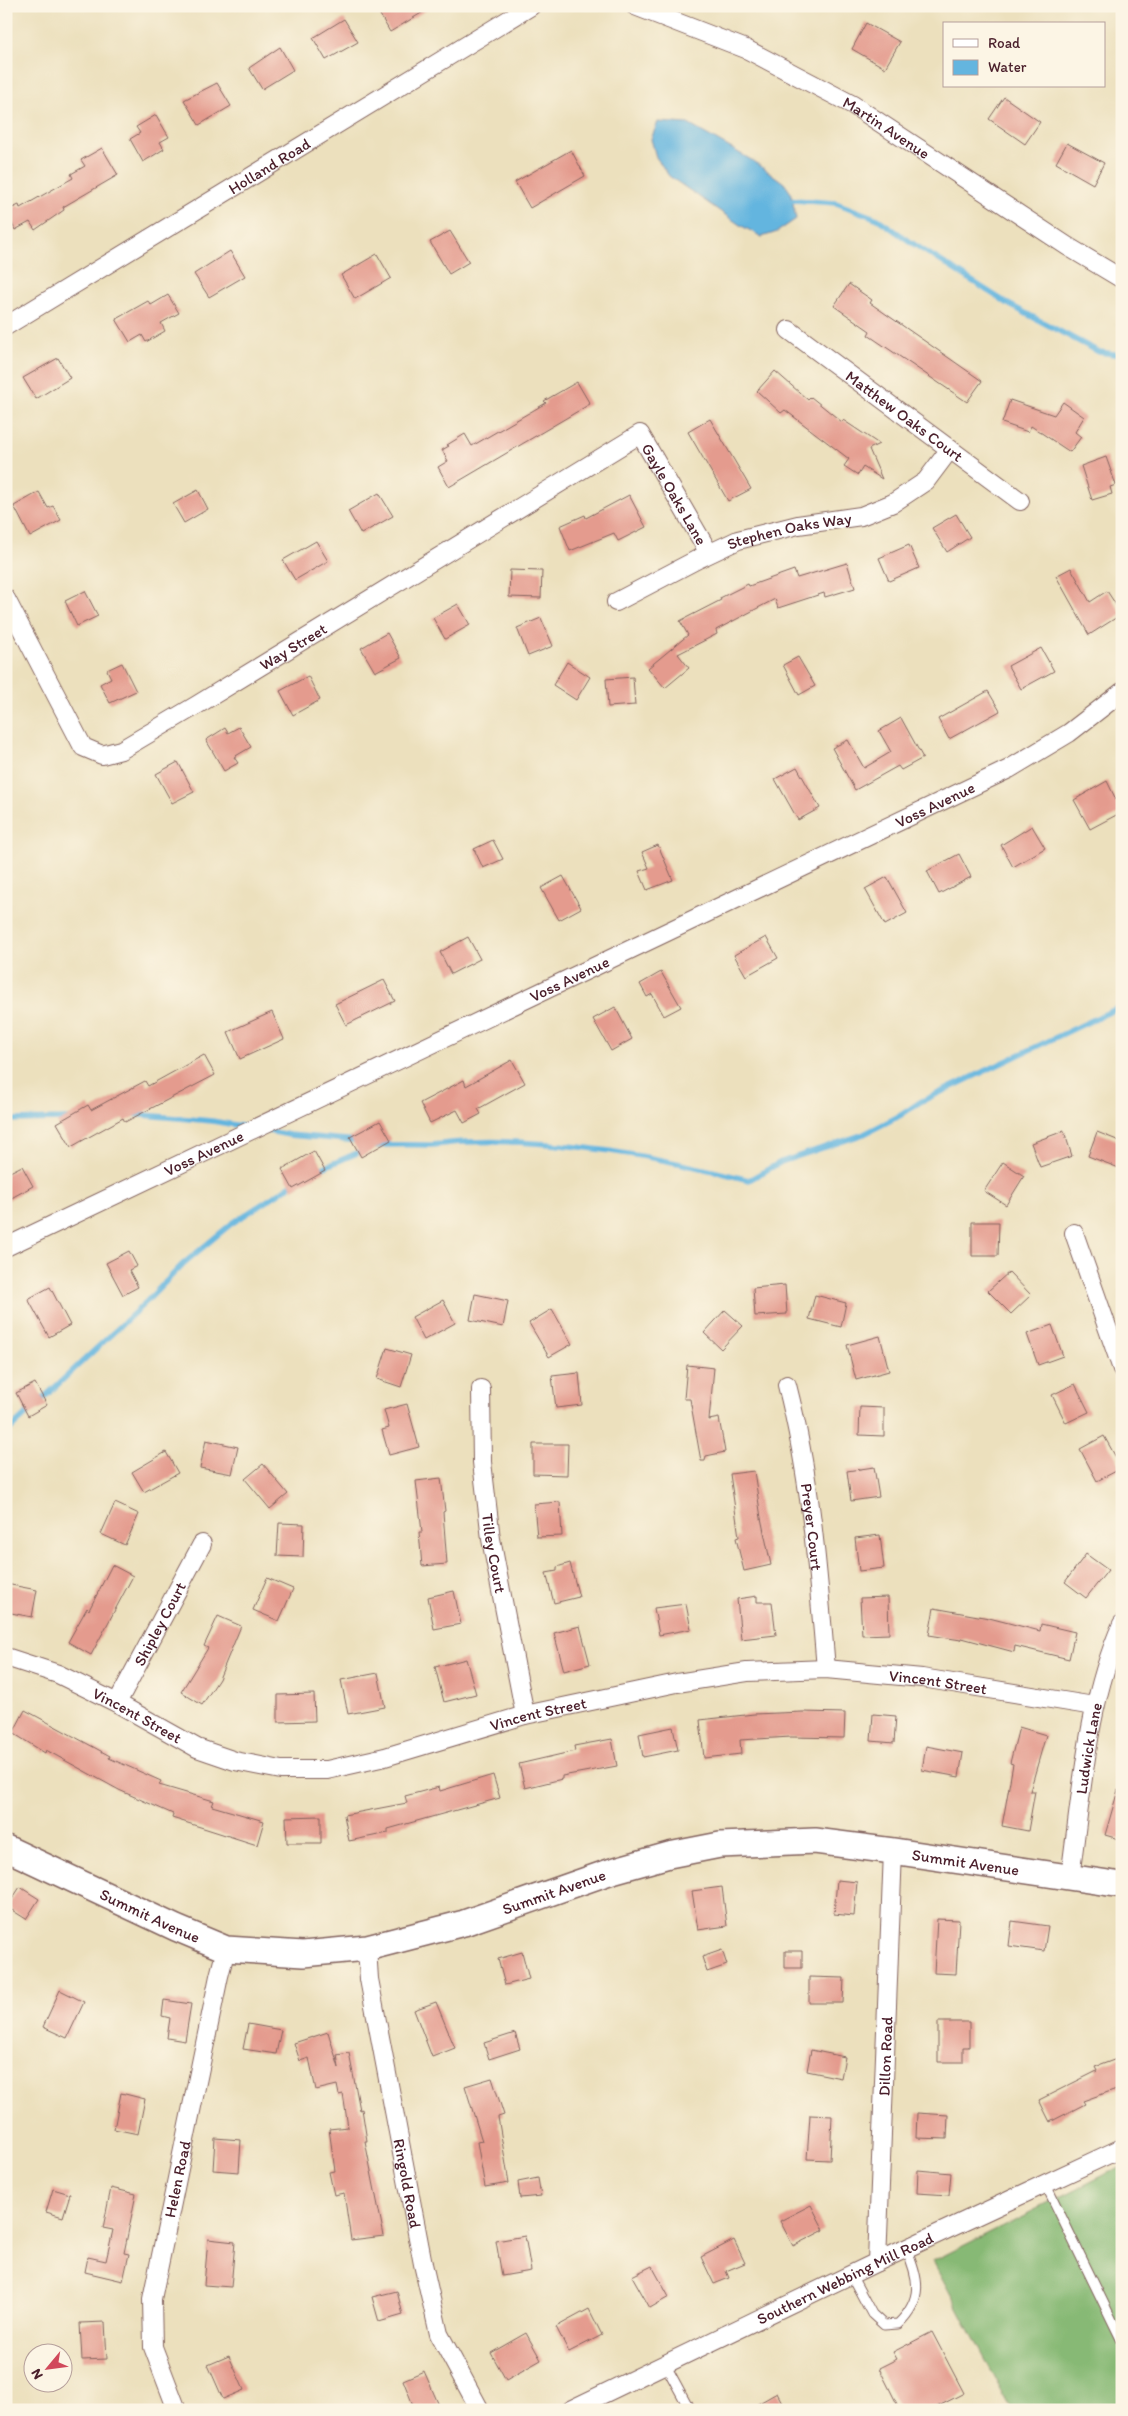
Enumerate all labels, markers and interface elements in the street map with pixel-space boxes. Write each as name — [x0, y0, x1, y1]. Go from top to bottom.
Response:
legend — [943, 22, 1106, 88]
text: Road — [988, 34, 1021, 52]
text: Water — [988, 58, 1027, 76]
street label: Martin Avenue — [840, 92, 934, 163]
street label: Holland Road — [225, 133, 314, 198]
street label: Matthew Oaks Court — [842, 366, 967, 465]
street label: Gayle Oaks Lane — [638, 440, 712, 548]
street label: Stephen Oaks Way — [724, 508, 853, 553]
street label: Way Street — [256, 619, 330, 674]
street label: Voss Avenue — [892, 777, 978, 831]
street label: Voss Avenue — [527, 952, 612, 1006]
street label: Voss Avenue — [161, 1126, 246, 1180]
street label: Preyer Court — [797, 1482, 827, 1571]
street label: Tilley Court — [479, 1512, 511, 1595]
street label: Shipley Court — [129, 1578, 190, 1669]
street label: Vincent Street — [888, 1665, 989, 1698]
street label: Vincent Street — [90, 1683, 185, 1747]
street label: Vincent Street — [488, 1693, 588, 1735]
street label: Ludwick Lane — [1071, 1701, 1106, 1795]
street label: Summit Avenue — [911, 1844, 1021, 1879]
street label: Summit Avenue — [500, 1865, 608, 1918]
street label: Summit Avenue — [97, 1884, 203, 1947]
street label: Dillon Road — [874, 2016, 896, 2096]
street label: Ringold Road — [390, 2137, 426, 2230]
street label: Helen Road — [160, 2139, 194, 2219]
street label: Southern Webbing Mill Road — [754, 2228, 937, 2328]
north arrow — [22, 2344, 72, 2394]
text: N — [27, 2366, 47, 2382]

